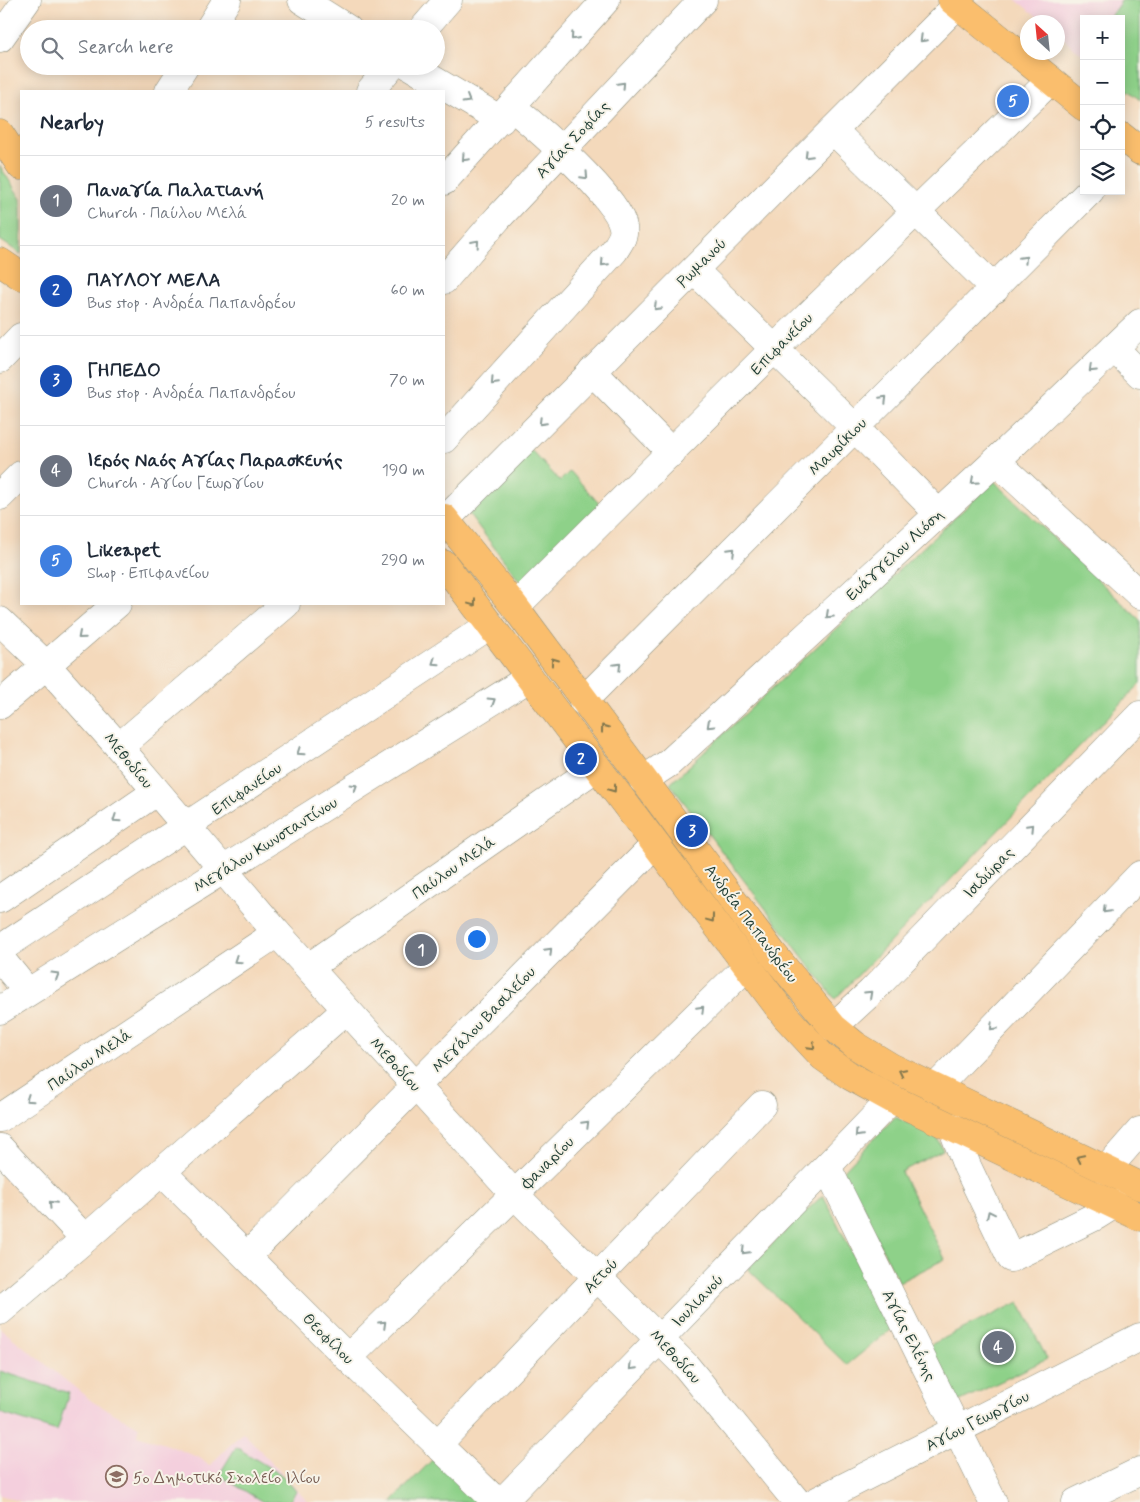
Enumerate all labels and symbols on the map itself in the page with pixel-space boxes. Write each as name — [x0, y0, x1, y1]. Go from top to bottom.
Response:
north arrow — [1020, 15, 1065, 60]
one-way arrow — [571, 31, 580, 40]
one-way arrow — [919, 33, 928, 42]
one-way arrow — [616, 82, 625, 91]
pin: 5 — [997, 82, 1029, 120]
one-way arrow — [462, 93, 471, 103]
street label: Αγίας Σοφίας — [532, 97, 615, 183]
one-way arrow — [805, 149, 814, 158]
one-way arrow — [462, 152, 471, 161]
one-way arrow — [579, 171, 588, 180]
street label: Ρωμανού — [673, 234, 732, 293]
one-way arrow — [470, 239, 479, 248]
one-way arrow — [1018, 256, 1027, 265]
one-way arrow — [601, 257, 610, 266]
one-way arrow — [653, 301, 662, 310]
street label: Επιφανείου — [746, 308, 818, 380]
one-way arrow — [1089, 363, 1098, 372]
one-way arrow — [491, 377, 500, 386]
one-way arrow — [878, 396, 887, 405]
street label: Μαυρίκιου — [804, 413, 872, 481]
one-way arrow — [538, 416, 547, 425]
one-way arrow — [971, 475, 980, 484]
street label: Ευάγγελου Λιόση — [842, 505, 948, 606]
one-way arrow — [727, 548, 736, 557]
one-way arrow — [468, 597, 476, 606]
one-way arrow — [826, 609, 835, 618]
one-way arrow — [77, 630, 86, 639]
one-way arrow — [432, 656, 441, 665]
one-way arrow — [552, 658, 560, 667]
one-way arrow — [612, 663, 621, 672]
one-way arrow — [486, 698, 496, 707]
one-way arrow — [706, 719, 715, 728]
one-way arrow — [601, 725, 609, 734]
street label: Μεθοδίου — [98, 729, 157, 793]
pin: 2 — [565, 740, 597, 778]
one-way arrow — [296, 746, 305, 755]
street label: Επιφανείου — [208, 758, 286, 820]
one-way arrow — [607, 783, 616, 793]
one-way arrow — [349, 784, 358, 794]
street label: Μεγάλου Κωνσταντίνου — [190, 792, 342, 898]
pin: 3 — [676, 812, 708, 850]
one-way arrow — [112, 813, 121, 822]
one-way arrow — [1025, 824, 1034, 833]
street label: Παύλου Μελά — [408, 832, 500, 905]
street label: Ισιδώρας — [959, 843, 1019, 903]
street label: Ανδρέα Παπανδρέου — [699, 860, 803, 987]
one-way arrow — [1103, 904, 1112, 913]
one-way arrow — [705, 913, 713, 922]
your location — [464, 926, 490, 952]
pin: 1 — [405, 931, 437, 969]
one-way arrow — [543, 948, 552, 957]
one-way arrow — [233, 954, 242, 963]
street label: Μεγάλου Βασιλείου — [428, 962, 540, 1078]
one-way arrow — [51, 971, 60, 981]
one-way arrow — [863, 991, 872, 1000]
one-way arrow — [695, 1006, 704, 1015]
one-way arrow — [990, 1021, 999, 1030]
street label: Παύλου Μελά — [44, 1024, 136, 1096]
street label: Μεθοδίου — [364, 1033, 425, 1097]
one-way arrow — [806, 1040, 815, 1049]
one-way arrow — [898, 1068, 907, 1078]
one-way arrow — [25, 1092, 34, 1102]
one-way arrow — [580, 1121, 589, 1130]
one-way arrow — [855, 1129, 864, 1138]
street label: Φαναρίου — [516, 1132, 579, 1195]
one-way arrow — [1076, 1153, 1085, 1164]
one-way arrow — [49, 1200, 58, 1209]
one-way arrow — [986, 1211, 996, 1220]
one-way arrow — [742, 1245, 751, 1254]
street label: Αετού — [579, 1254, 623, 1298]
street label: Ιουλιανού — [668, 1270, 729, 1332]
street label: Αγίας Ελένης — [877, 1286, 942, 1385]
street label: Θεοφίλου — [298, 1309, 358, 1369]
one-way arrow — [377, 1321, 386, 1330]
street label: Μεθοδίου — [644, 1325, 705, 1389]
pin: 4 — [982, 1328, 1014, 1366]
one-way arrow — [629, 1362, 638, 1371]
street label: Αγίου Γεωργίου — [922, 1386, 1033, 1457]
school or university icon: 5ο Δημοτικό Σχολείο Ιλίου — [105, 1465, 129, 1489]
place label: 5ο Δημοτικό Σχολείο Ιλίου — [133, 1468, 320, 1489]

